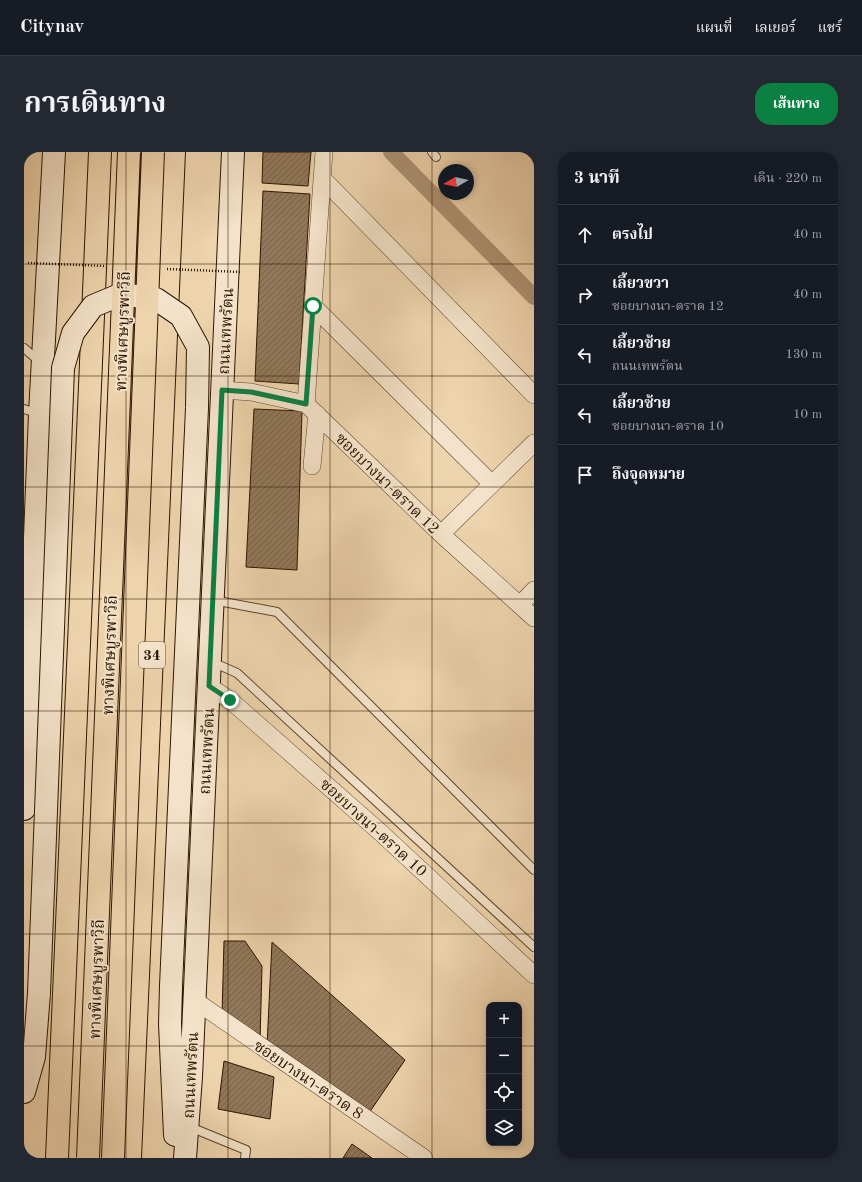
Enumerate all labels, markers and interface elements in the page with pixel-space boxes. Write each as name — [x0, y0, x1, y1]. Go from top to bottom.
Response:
text: Citynav — [20, 18, 84, 37]
text: แผนที่ — [696, 21, 732, 35]
text: เลเยอร์ — [754, 21, 796, 35]
text: แชร์ — [818, 21, 842, 35]
button: เส้นทาง — [755, 83, 838, 125]
text: การเดินทาง — [24, 91, 166, 119]
north arrow — [438, 164, 474, 200]
text: 3 นาที — [574, 170, 620, 187]
text: เดิน · 220 m — [753, 172, 822, 185]
icon: ahead — [574, 224, 596, 246]
text: ตรงไป — [612, 228, 653, 243]
text: 40 m — [793, 228, 822, 241]
street label: ทางพิเศษบูรพาวิถี — [112, 271, 135, 391]
text: เลี้ยวขวา — [612, 277, 669, 292]
icon: right — [574, 284, 596, 306]
street label: ถนนเทพรัตน — [216, 287, 237, 375]
text: 40 m — [793, 288, 822, 301]
route start — [304, 297, 322, 315]
text: ซอยบางนา-ตราด 12 — [612, 300, 724, 313]
text: เลี้ยวซ้าย — [612, 337, 671, 352]
icon: left — [574, 344, 596, 366]
text: 130 m — [785, 348, 822, 361]
text: ถนนเทพรัตน — [612, 360, 683, 373]
text: เลี้ยวซ้าย — [612, 397, 671, 412]
icon: left — [574, 404, 596, 426]
text: 10 m — [793, 408, 822, 421]
text: ซอยบางนา-ตราด 10 — [612, 420, 724, 433]
street label: ซอยบางนา-ตราด 12 — [332, 431, 442, 538]
icon: arrive — [574, 464, 596, 486]
text: ถึงจุดหมาย — [612, 468, 685, 483]
street label: ทางพิเศษบูรพาวิถี — [99, 595, 122, 715]
road number: 34 — [139, 642, 165, 668]
route end — [221, 691, 239, 709]
street label: ถนนเทพรัตน — [197, 707, 218, 795]
street label: ซอยบางนา-ตราด 10 — [316, 777, 429, 880]
street label: ทางพิเศษบูรพาวิถี — [86, 919, 109, 1039]
map controls — [486, 1002, 522, 1146]
button: + — [486, 1002, 522, 1038]
street label: ถนนเทพรัตน — [181, 1031, 202, 1119]
street label: ซอยบางนา-ตราด 8 — [250, 1038, 365, 1123]
button: − — [486, 1038, 522, 1074]
button: locate — [486, 1074, 522, 1110]
button: layers — [486, 1110, 522, 1146]

